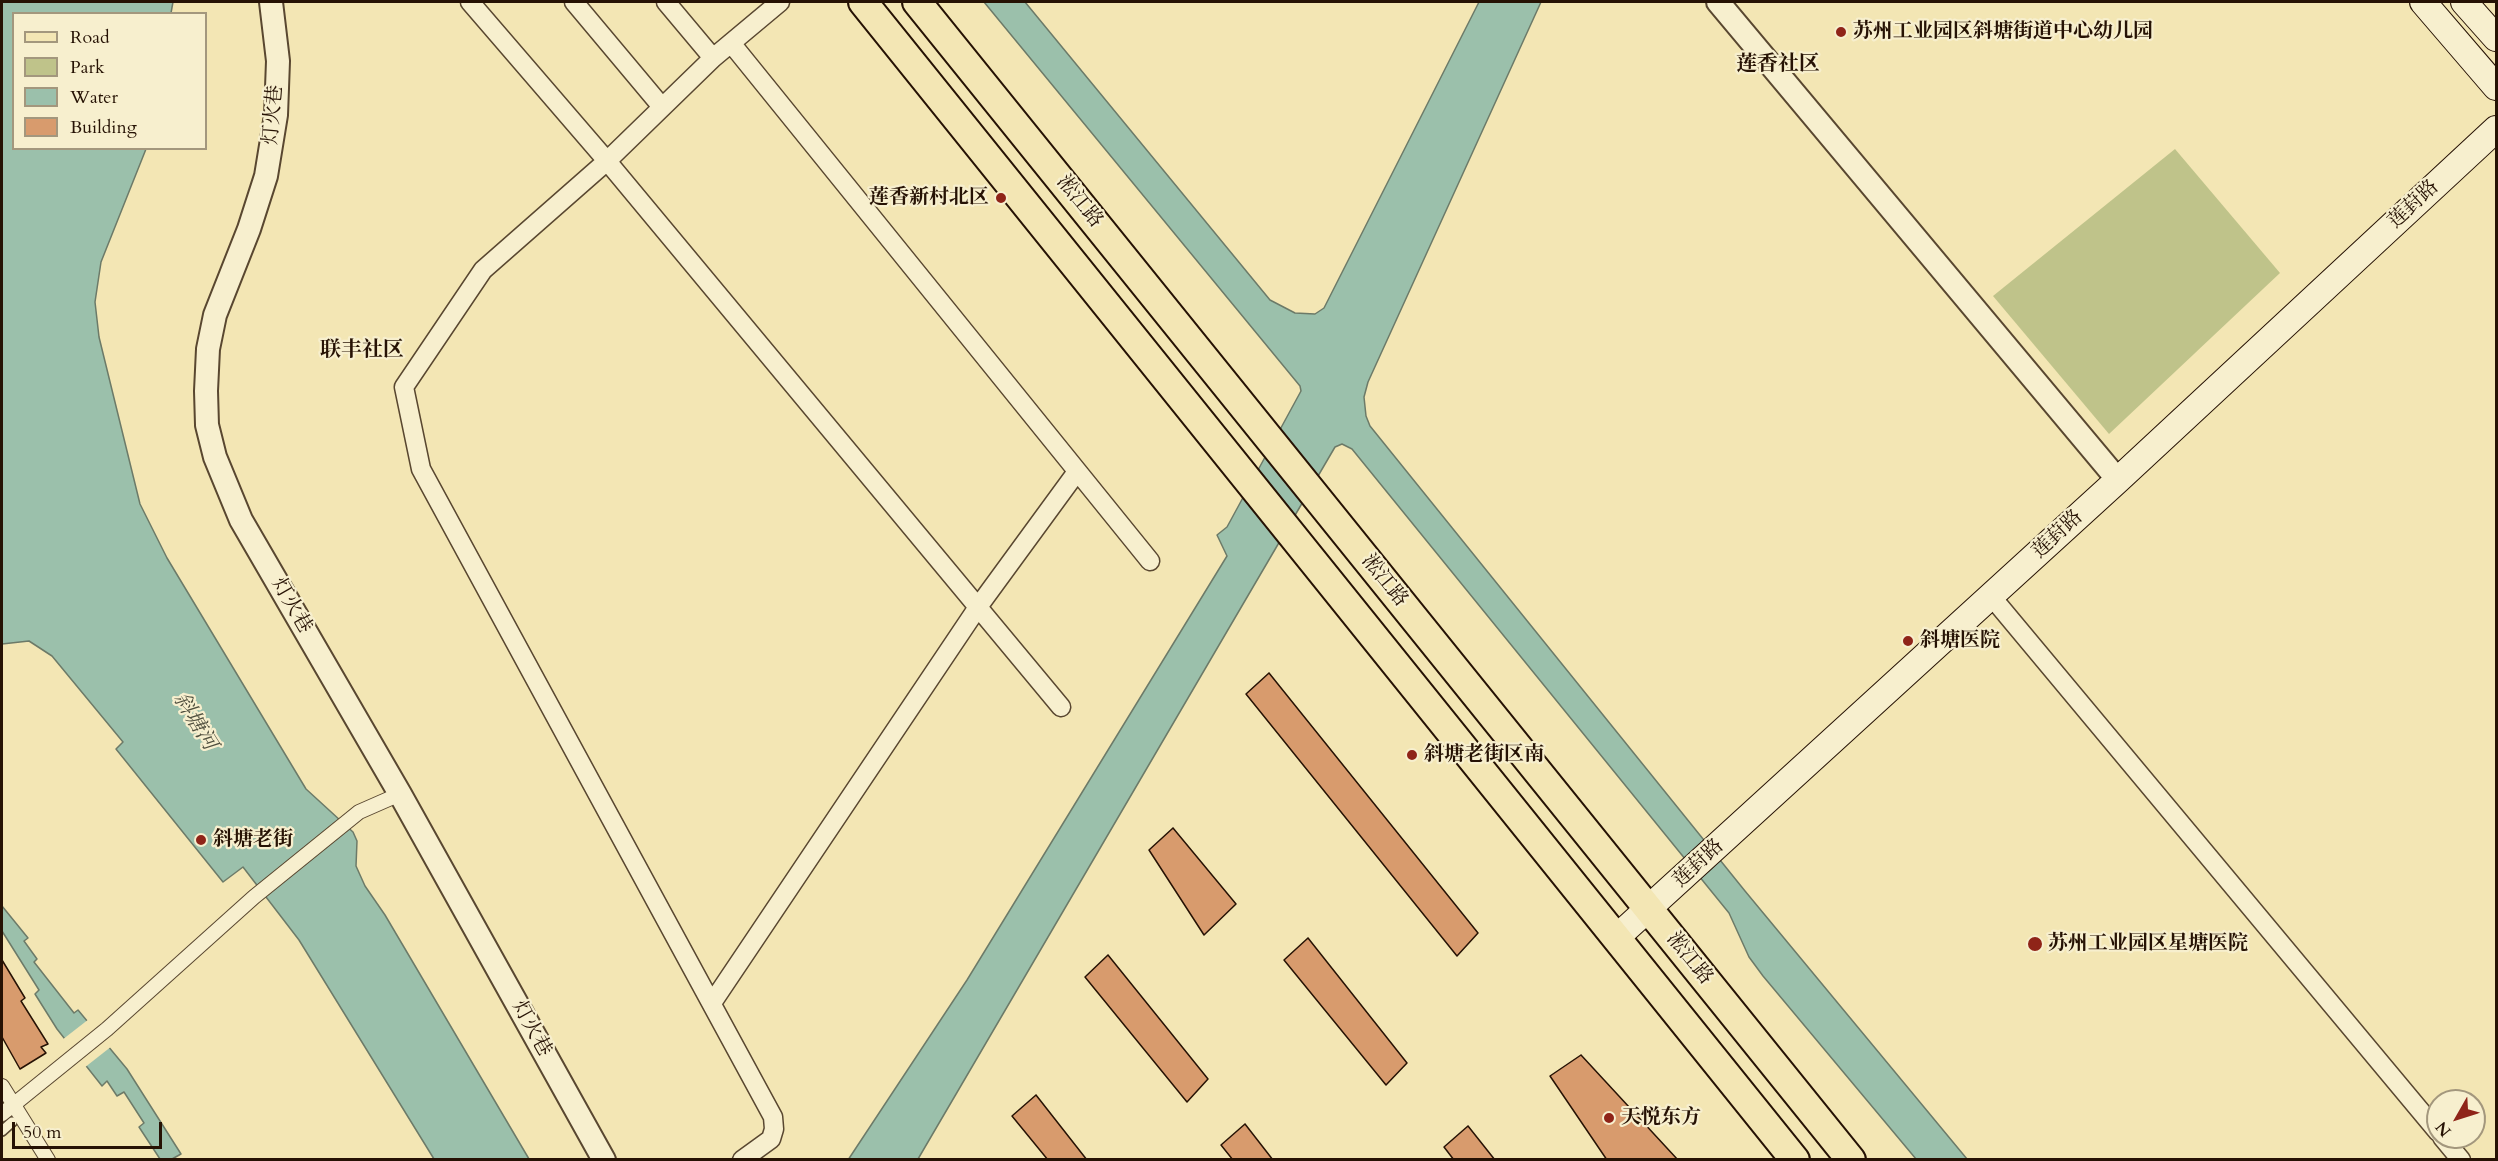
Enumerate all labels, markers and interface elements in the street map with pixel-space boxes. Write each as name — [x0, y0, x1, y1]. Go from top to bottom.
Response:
legend — [12, 12, 207, 150]
place label: 苏州工业园区斜塘街道中心幼儿园 — [1853, 20, 2153, 44]
text: Road — [70, 25, 110, 50]
marker: 苏州工业园区斜塘街道中心幼儿园 — [1834, 25, 1848, 39]
district label: 莲香社区 — [1736, 52, 1820, 78]
text: Park — [70, 55, 105, 80]
street label: 灯火巷 — [259, 84, 289, 146]
text: Water — [70, 85, 118, 110]
text: Building — [70, 115, 137, 140]
street label: 淞江路 — [1051, 171, 1107, 233]
street label: 莲葑路 — [2384, 176, 2444, 234]
place label: 莲香新村北区 — [869, 186, 989, 210]
marker: 莲香新村北区 — [994, 191, 1008, 205]
district label: 联丰社区 — [320, 338, 404, 364]
street label: 莲葑路 — [2028, 506, 2088, 564]
street label: 淞江路 — [1356, 550, 1412, 612]
street label: 灯火巷 — [266, 574, 316, 638]
place label: 斜塘医院 — [1920, 629, 2000, 653]
marker: 斜塘医院 — [1901, 634, 1915, 648]
water label: 斜塘河 — [167, 689, 221, 755]
place label: 斜塘老街区南 — [1424, 743, 1544, 767]
marker: 斜塘老街区南 — [1405, 748, 1419, 762]
place label: 斜塘老街 — [213, 828, 293, 852]
marker: 斜塘老街 — [194, 833, 208, 847]
street label: 莲葑路 — [1669, 835, 1729, 893]
street label: 淞江路 — [1661, 928, 1717, 990]
place label: 苏州工业园区星塘医院 — [2048, 932, 2248, 956]
marker: 苏州工业园区星塘医院 — [2026, 935, 2044, 953]
street label: 灯火巷 — [506, 997, 556, 1061]
north arrow — [2426, 1089, 2486, 1149]
place label: 天悦东方 — [1621, 1106, 1701, 1130]
scale bar — [15, 1110, 165, 1148]
marker: 天悦东方 — [1602, 1111, 1616, 1125]
text: N — [2431, 1117, 2456, 1141]
text: 50 m — [23, 1120, 62, 1145]

